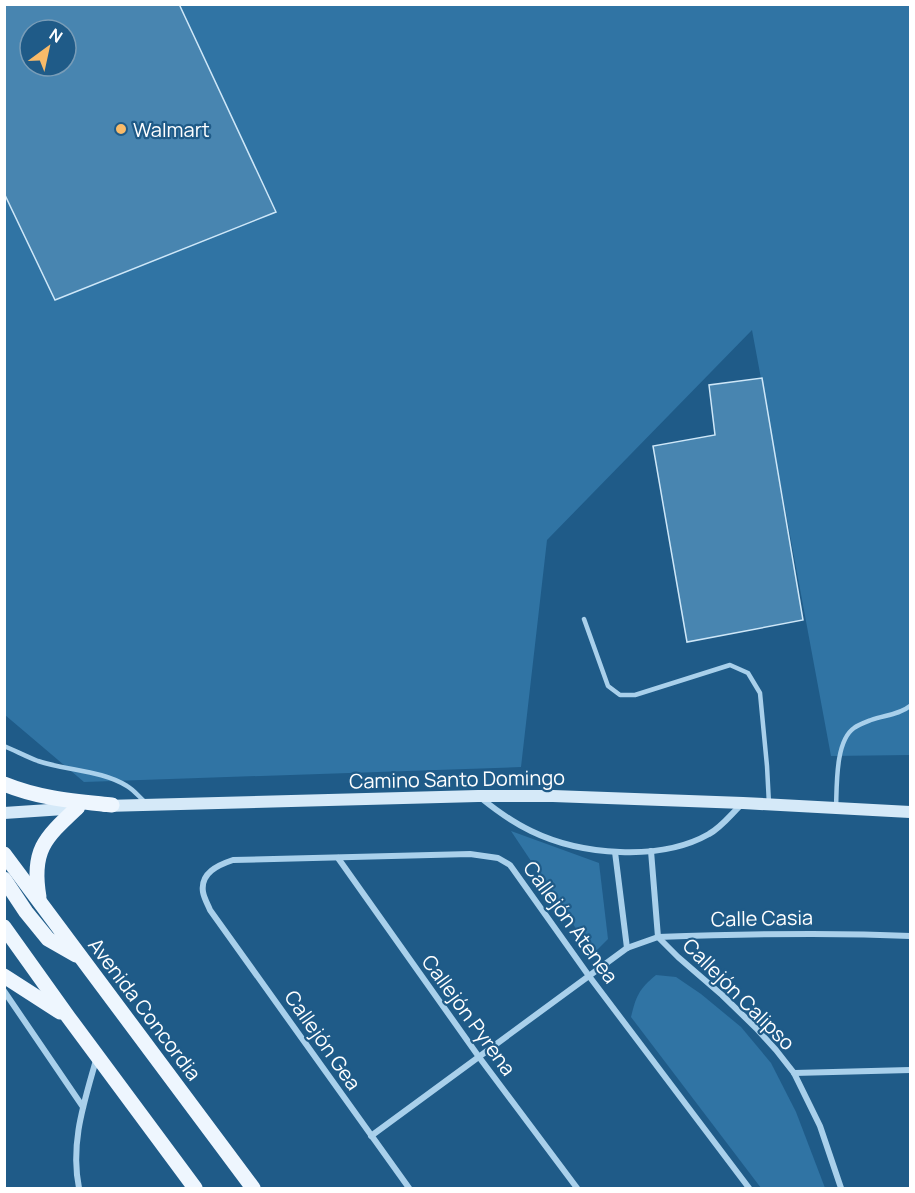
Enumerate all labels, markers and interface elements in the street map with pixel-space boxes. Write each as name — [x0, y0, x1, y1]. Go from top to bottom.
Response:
north arrow — [18, 18, 78, 78]
text: N — [45, 23, 67, 48]
place label: Walmart — [133, 116, 210, 143]
marker: Walmart — [114, 122, 128, 136]
street label: Camino Santo Domingo — [349, 764, 565, 794]
street label: Callejón Atenea — [518, 855, 624, 989]
street label: Calle Casia — [711, 904, 813, 932]
street label: Avenida Concordia — [83, 932, 207, 1086]
street label: Callejón Calipso — [677, 932, 801, 1056]
street label: Callejón Pyrena — [416, 949, 522, 1081]
street label: Callejón Gea — [279, 985, 367, 1095]

